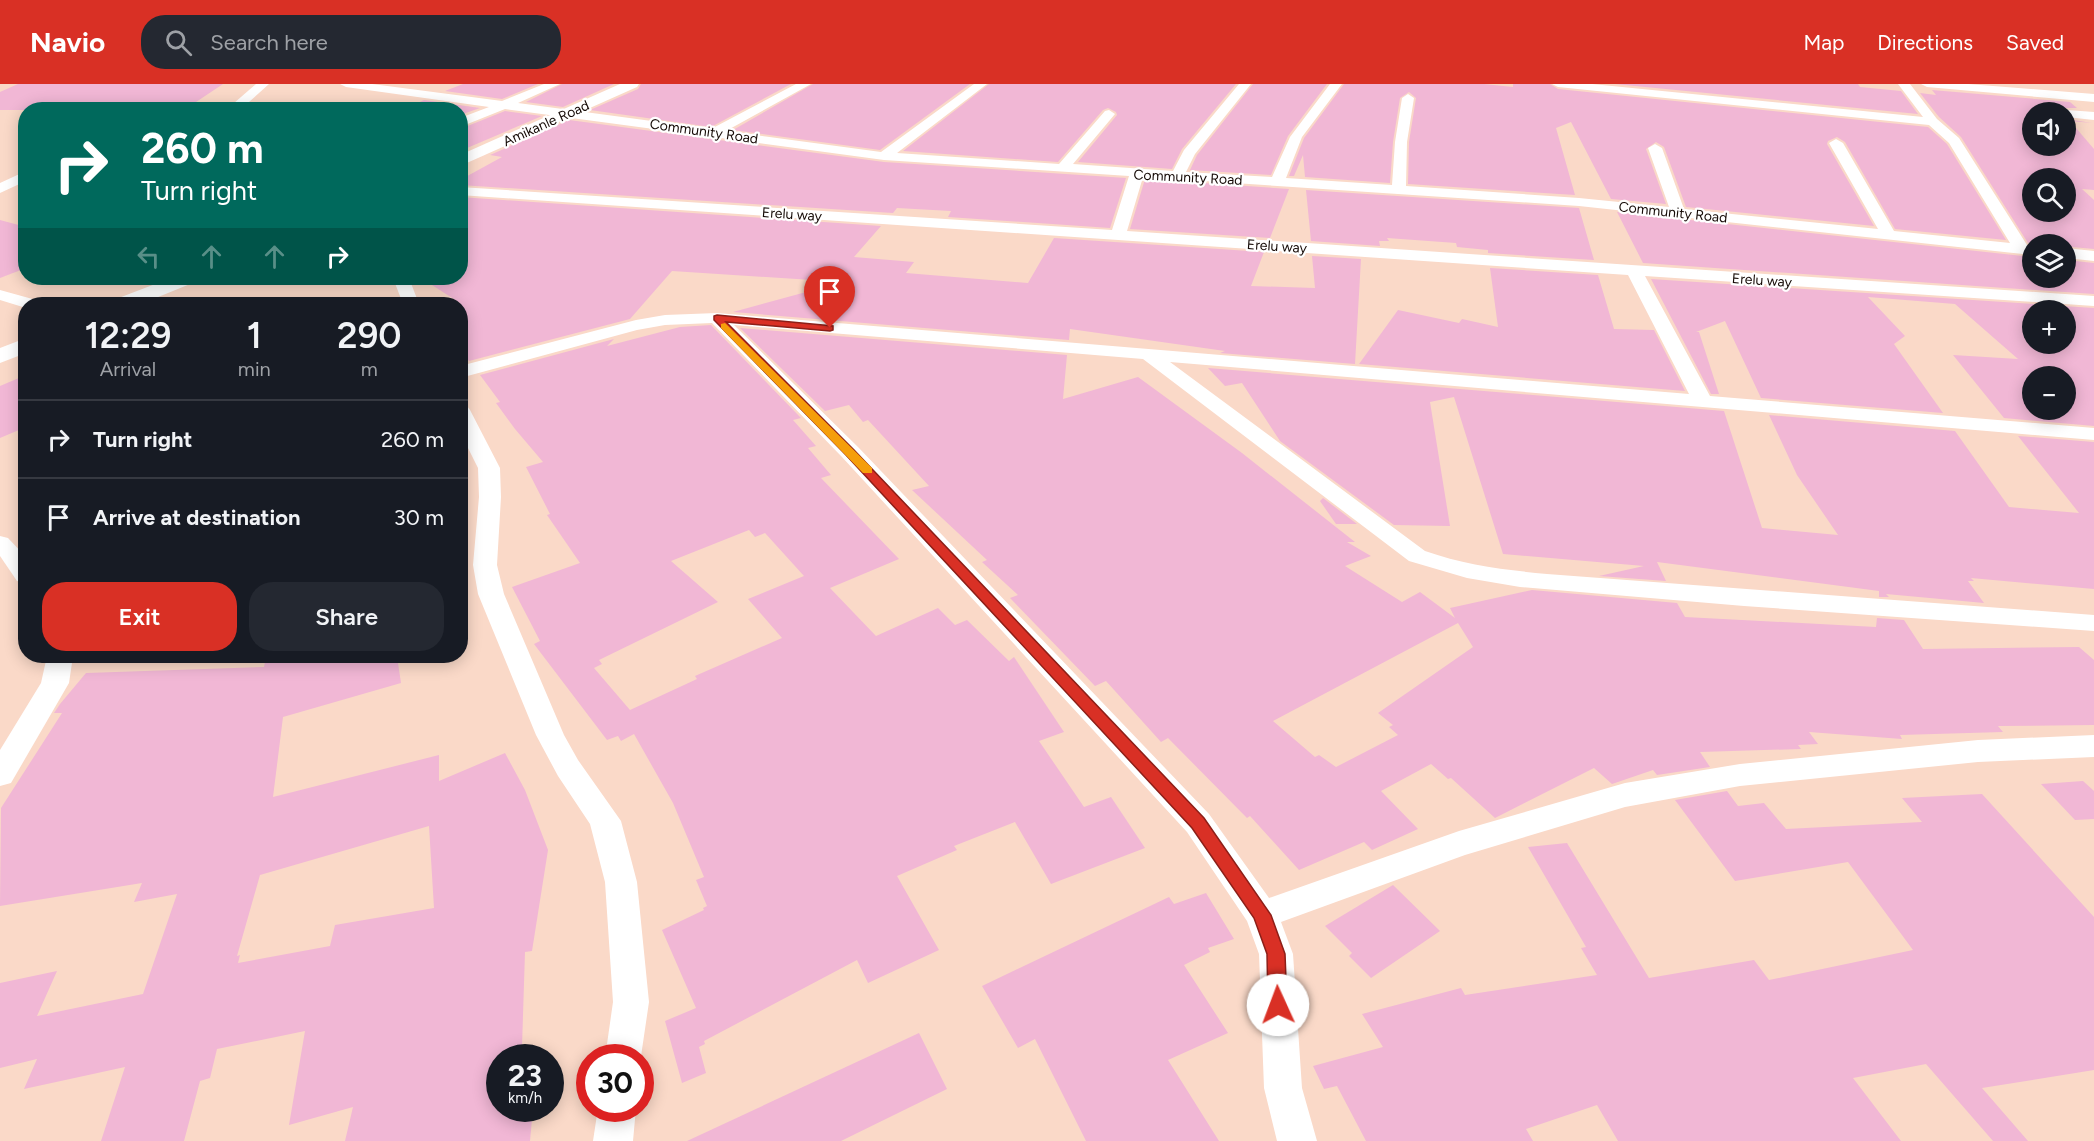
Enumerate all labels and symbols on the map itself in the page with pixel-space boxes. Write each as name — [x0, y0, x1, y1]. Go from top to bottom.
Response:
street label: Amikanle Road — [500, 97, 592, 150]
street label: Community Road — [649, 115, 759, 148]
street label: Community Road — [1133, 166, 1243, 189]
street label: Community Road — [1618, 198, 1728, 227]
street label: Erelu way — [761, 204, 823, 225]
street label: Erelu way — [1246, 236, 1308, 257]
pin — [804, 266, 855, 328]
street label: Erelu way — [1731, 270, 1793, 291]
position arrow — [1246, 973, 1310, 1037]
speed limit sign: 30 — [576, 1044, 654, 1122]

